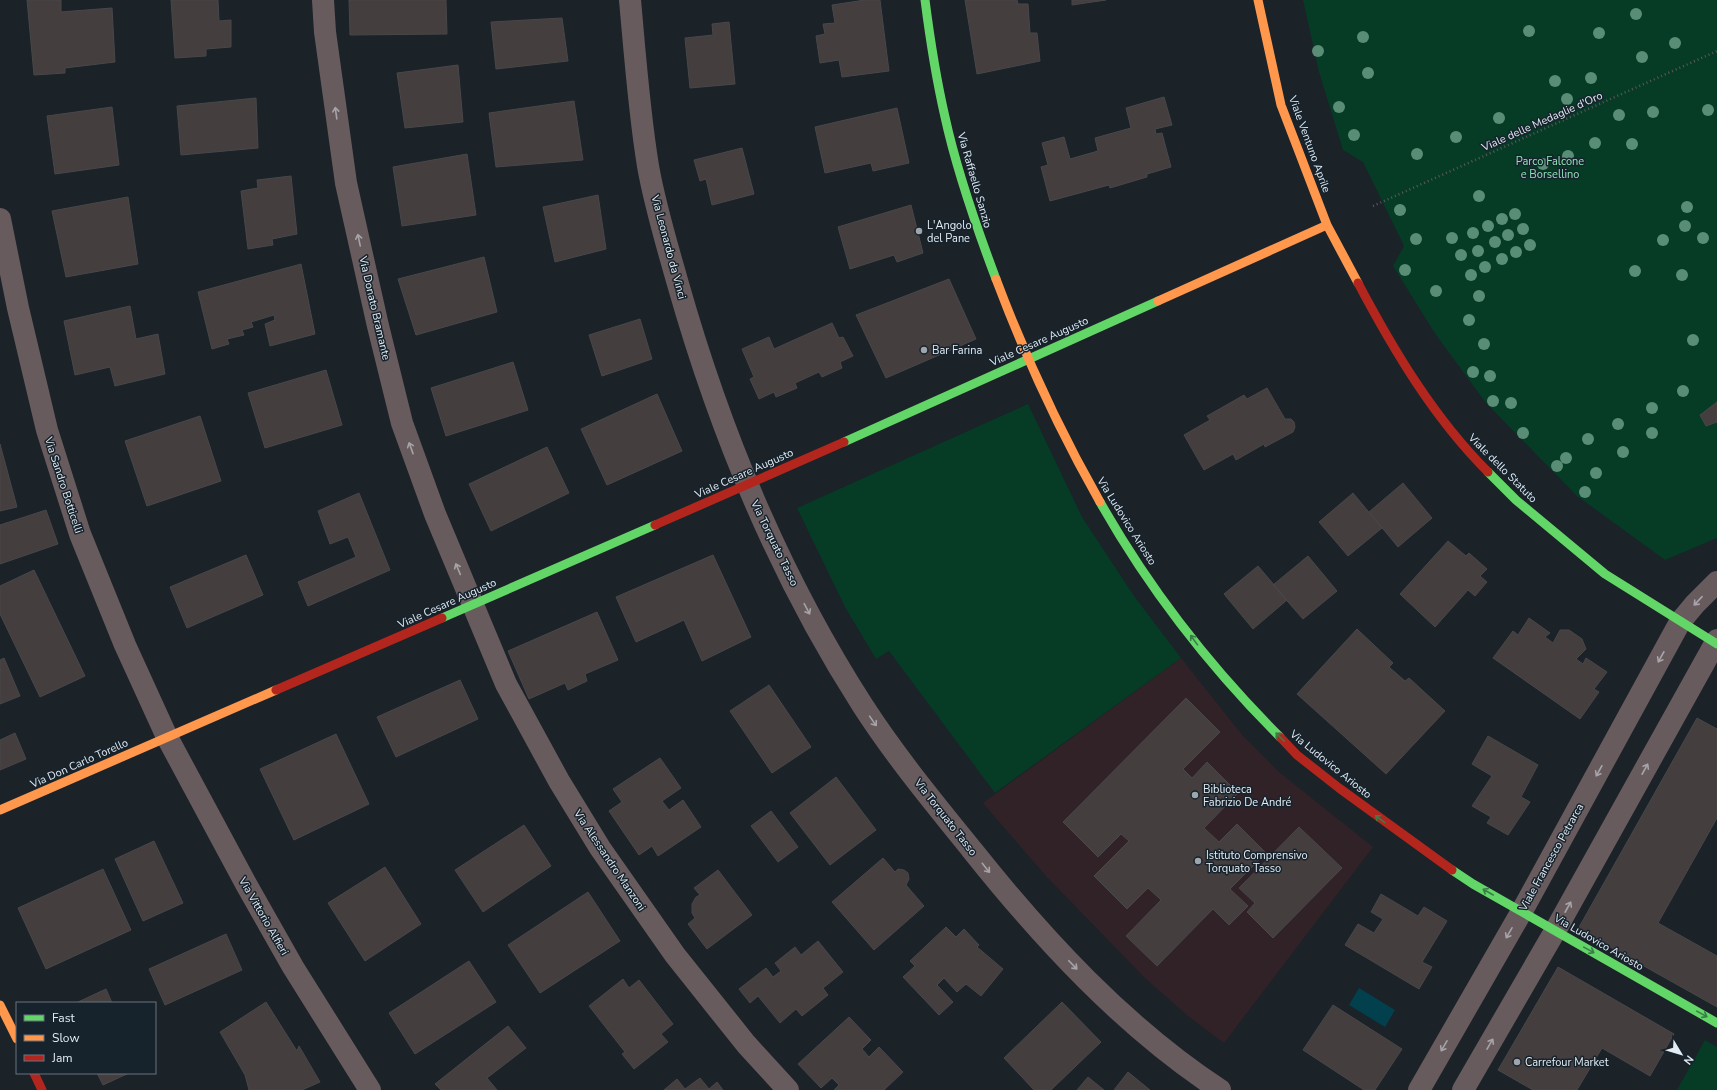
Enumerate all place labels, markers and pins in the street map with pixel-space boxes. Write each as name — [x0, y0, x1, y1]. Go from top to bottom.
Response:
place label: L'Angolo del Pane — [927, 218, 972, 246]
marker: L'Angolo del Pane — [914, 226, 924, 236]
place label: Bar Farina — [932, 343, 982, 358]
marker: Bar Farina — [919, 345, 929, 355]
place label: Biblioteca Fabrizio De André — [1203, 782, 1292, 810]
marker: Biblioteca Fabrizio De André — [1190, 790, 1200, 800]
place label: Istituto Comprensivo Torquato Tasso — [1206, 848, 1308, 876]
marker: Istituto Comprensivo Torquato Tasso — [1193, 856, 1203, 866]
place label: Carrefour Market — [1525, 1055, 1609, 1070]
marker: Carrefour Market — [1512, 1057, 1522, 1067]

